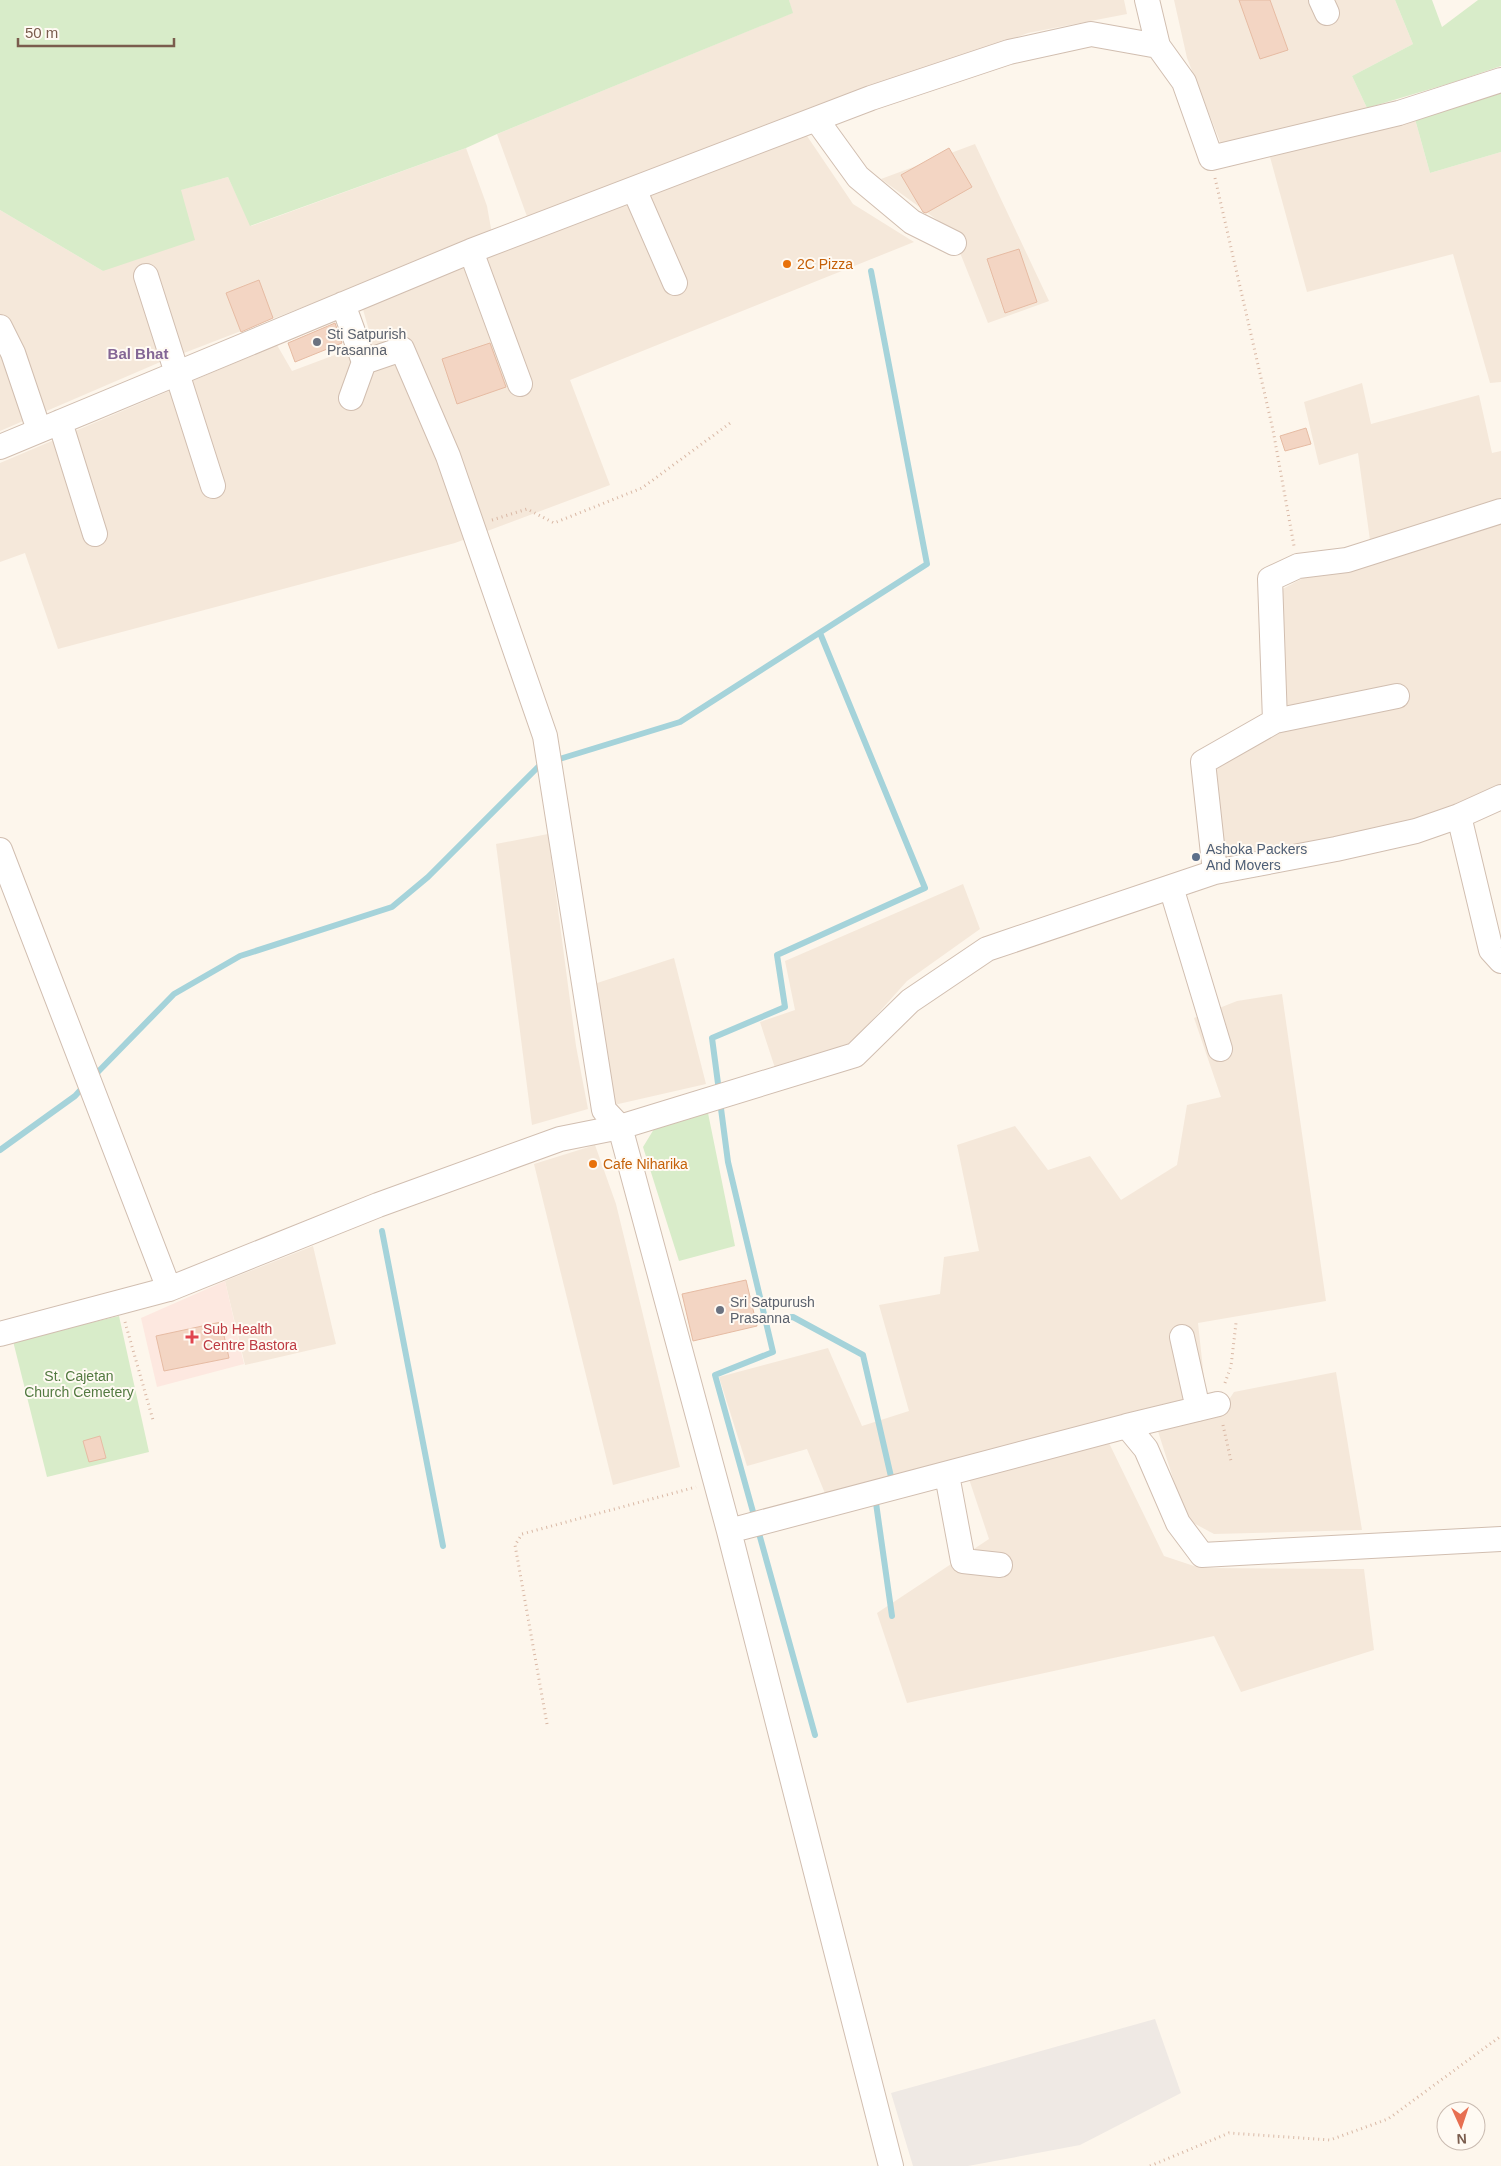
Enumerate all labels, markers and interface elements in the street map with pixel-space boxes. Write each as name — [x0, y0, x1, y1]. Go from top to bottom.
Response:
scale bar — [18, 15, 174, 47]
text: 50 m — [25, 24, 58, 41]
place label: 2C Pizza — [797, 256, 853, 272]
marker: 2C Pizza — [781, 258, 793, 270]
place label: Sti Satpurish Prasanna — [327, 326, 406, 358]
marker: Sti Satpurish Prasanna — [311, 336, 323, 348]
district label: Bal Bhat — [108, 345, 168, 362]
place label: Ashoka Packers And Movers — [1206, 841, 1307, 873]
marker: Ashoka Packers And Movers — [1190, 851, 1202, 863]
place label: Cafe Niharika — [603, 1156, 688, 1172]
marker: Cafe Niharika — [587, 1158, 599, 1170]
place label: Sri Satpurush Prasanna — [730, 1294, 815, 1326]
marker: Sri Satpurush Prasanna — [714, 1304, 726, 1316]
place label: Sub Health Centre Bastora — [203, 1321, 297, 1353]
marker: Sub Health Centre Bastora — [185, 1330, 199, 1344]
park label: St. Cajetan Church Cemetery — [24, 1368, 134, 1400]
north arrow — [1436, 2101, 1486, 2151]
text: N — [1456, 2131, 1467, 2147]

